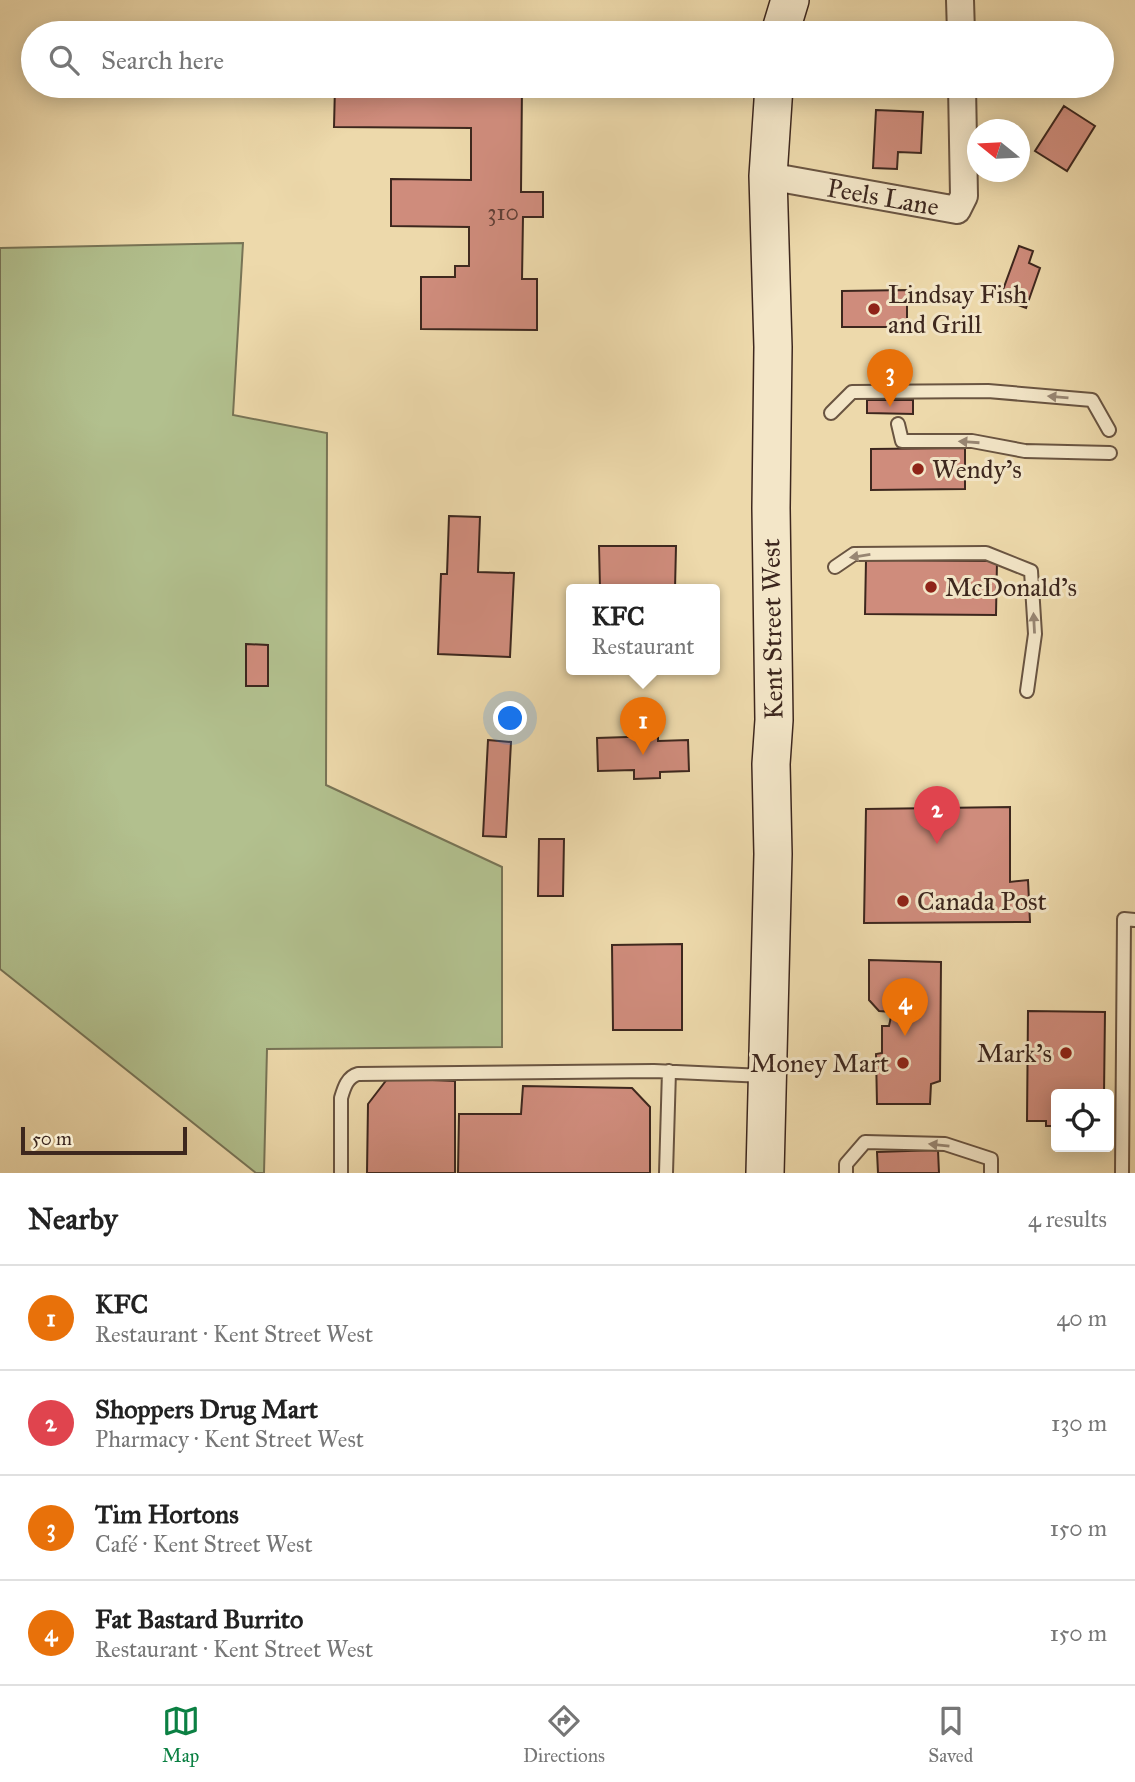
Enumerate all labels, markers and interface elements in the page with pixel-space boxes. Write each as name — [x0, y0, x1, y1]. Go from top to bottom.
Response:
search box — [21, 21, 1114, 98]
icon: search — [45, 41, 83, 79]
text: Search here — [101, 44, 224, 76]
north arrow — [967, 119, 1030, 182]
street label: Peels Lane — [825, 171, 942, 223]
house number: 310 — [487, 198, 519, 226]
place label: Lindsay Fish and Grill — [888, 278, 1028, 340]
marker: Lindsay Fish and Grill — [866, 301, 882, 317]
pin: 3 — [867, 349, 913, 407]
one-way arrow — [1047, 392, 1069, 403]
one-way arrow — [958, 436, 980, 447]
place label: Wendy's — [932, 453, 1022, 485]
marker: Wendy's — [910, 461, 926, 477]
street label: Kent Street West — [754, 538, 790, 720]
one-way arrow — [848, 551, 870, 562]
place label: McDonald's — [945, 571, 1077, 603]
marker: McDonald's — [923, 579, 939, 595]
popup — [566, 584, 720, 675]
text: KFC — [592, 600, 645, 632]
one-way arrow — [1028, 612, 1039, 634]
text: Restaurant — [592, 632, 694, 660]
pin: 1 — [620, 697, 666, 755]
your location — [493, 701, 527, 735]
pin: 2 — [914, 786, 960, 844]
place label: Canada Post — [917, 885, 1047, 917]
marker: Canada Post — [895, 893, 911, 909]
pin: 4 — [882, 978, 928, 1036]
place label: Mark's — [977, 1037, 1052, 1069]
marker: Mark's — [1058, 1045, 1074, 1061]
place label: Money Mart — [750, 1047, 889, 1079]
marker: Money Mart — [895, 1055, 911, 1071]
map controls — [1051, 1089, 1114, 1152]
button: locate — [1051, 1089, 1114, 1152]
scale bar — [21, 1124, 187, 1156]
text: 50 m — [32, 1127, 72, 1150]
one-way arrow — [928, 1139, 950, 1150]
text: Nearby — [28, 1201, 118, 1237]
text: 4 results — [1028, 1205, 1107, 1233]
text: KFC — [95, 1288, 148, 1320]
text: 1 — [46, 1304, 56, 1332]
text: 40 m — [1057, 1304, 1107, 1332]
text: Restaurant · Kent Street West — [95, 1320, 373, 1348]
text: Shoppers Drug Mart — [95, 1393, 318, 1425]
text: 2 — [45, 1409, 57, 1437]
text: 130 m — [1051, 1409, 1107, 1437]
text: Pharmacy · Kent Street West — [95, 1425, 364, 1453]
text: Tim Hortons — [95, 1498, 239, 1530]
text: 3 — [46, 1514, 56, 1542]
text: 150 m — [1050, 1514, 1107, 1542]
text: Café · Kent Street West — [95, 1530, 313, 1558]
text: Fat Bastard Burrito — [95, 1603, 303, 1635]
text: 4 — [45, 1619, 57, 1647]
text: 150 m — [1050, 1619, 1107, 1647]
text: Restaurant · Kent Street West — [95, 1635, 373, 1663]
tab: Map — [162, 1702, 200, 1767]
tab: Directions — [523, 1702, 605, 1767]
tab: Saved — [928, 1702, 973, 1767]

